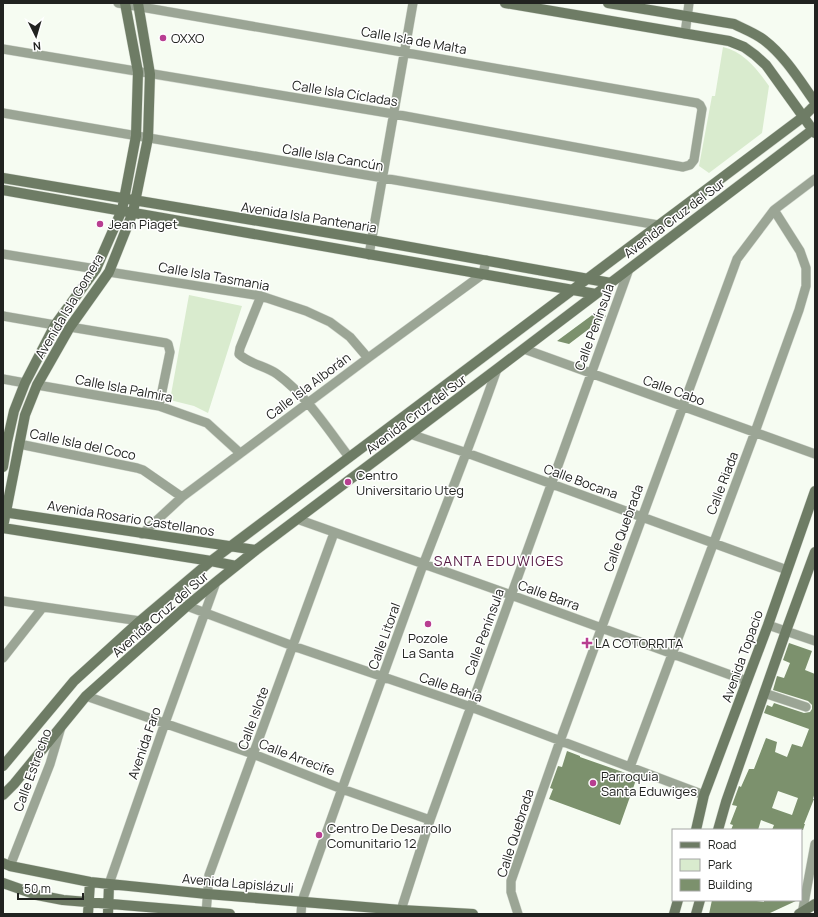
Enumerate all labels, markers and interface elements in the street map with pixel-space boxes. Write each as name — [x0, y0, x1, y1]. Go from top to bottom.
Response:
north arrow — [16, 16, 56, 56]
street label: Calle Isla de Malta — [360, 22, 468, 58]
place label: OXXO — [171, 29, 205, 47]
marker: OXXO — [158, 33, 168, 43]
text: N — [32, 39, 42, 54]
street label: Calle Isla Cícladas — [291, 76, 399, 110]
street label: Calle Isla Cancún — [281, 139, 385, 175]
street label: Avenida Cruz del Sur — [620, 174, 728, 262]
street label: Avenida Isla Pantenaria — [240, 197, 378, 237]
place label: Jean Piaget — [108, 215, 178, 233]
marker: Jean Piaget — [95, 219, 105, 229]
street label: Avenida Isla Gomera — [30, 250, 108, 362]
street label: Calle Isla Tasmania — [157, 257, 271, 295]
street label: Calle Península — [570, 281, 618, 373]
street label: Calle Isla Alborán — [262, 348, 354, 424]
street label: Calle Isla Palmira — [74, 370, 174, 406]
street label: Avenida Cruz del Sur — [362, 370, 470, 458]
street label: Calle Cabo — [641, 370, 708, 410]
street label: Calle Isla del Coco — [28, 424, 138, 464]
street label: Calle Riada — [702, 449, 742, 517]
street label: Calle Bocana — [541, 459, 621, 503]
place label: Centro Universitario Uteg — [356, 466, 464, 499]
marker: Centro Universitario Uteg — [343, 477, 353, 487]
street label: Calle Quebrada — [599, 482, 647, 574]
street label: Avenida Rosario Castellanos — [46, 496, 216, 540]
district label: SANTA EDUWIGES — [434, 551, 564, 570]
street label: Avenida Cruz del Sur — [108, 567, 212, 661]
street label: Calle Barra — [516, 576, 582, 614]
street label: Calle Península — [460, 586, 508, 678]
street label: Calle Litoral — [364, 600, 404, 672]
street label: Avenida Topacio — [717, 607, 767, 705]
marker: Pozole La Santa — [423, 619, 433, 629]
place label: Pozole La Santa — [402, 629, 454, 662]
place label: LA COTORRITA — [595, 634, 683, 652]
marker: LA COTORRITA — [582, 638, 592, 648]
street label: Calle Bahía — [417, 668, 485, 706]
street label: Calle Islote — [233, 684, 273, 752]
street label: Avenida Faro — [123, 704, 165, 782]
street label: Calle Estrecho — [9, 726, 55, 814]
street label: Calle Arrecife — [256, 734, 338, 780]
place label: Parroquia Santa Eduwiges — [601, 767, 697, 800]
marker: Parroquia Santa Eduwiges — [588, 778, 598, 788]
street label: Calle Quebrada — [492, 787, 538, 879]
place label: Centro De Desarrollo Comunitario 12 — [327, 819, 452, 852]
legend — [672, 829, 802, 901]
marker: Centro De Desarrollo Comunitario 12 — [314, 830, 324, 840]
text: Road — [708, 836, 736, 853]
text: Park — [708, 856, 733, 873]
street label: Avenida Lapislázuli — [181, 869, 295, 897]
scale bar — [18, 875, 83, 901]
text: Building — [708, 876, 752, 893]
text: 50 m — [24, 880, 51, 897]

